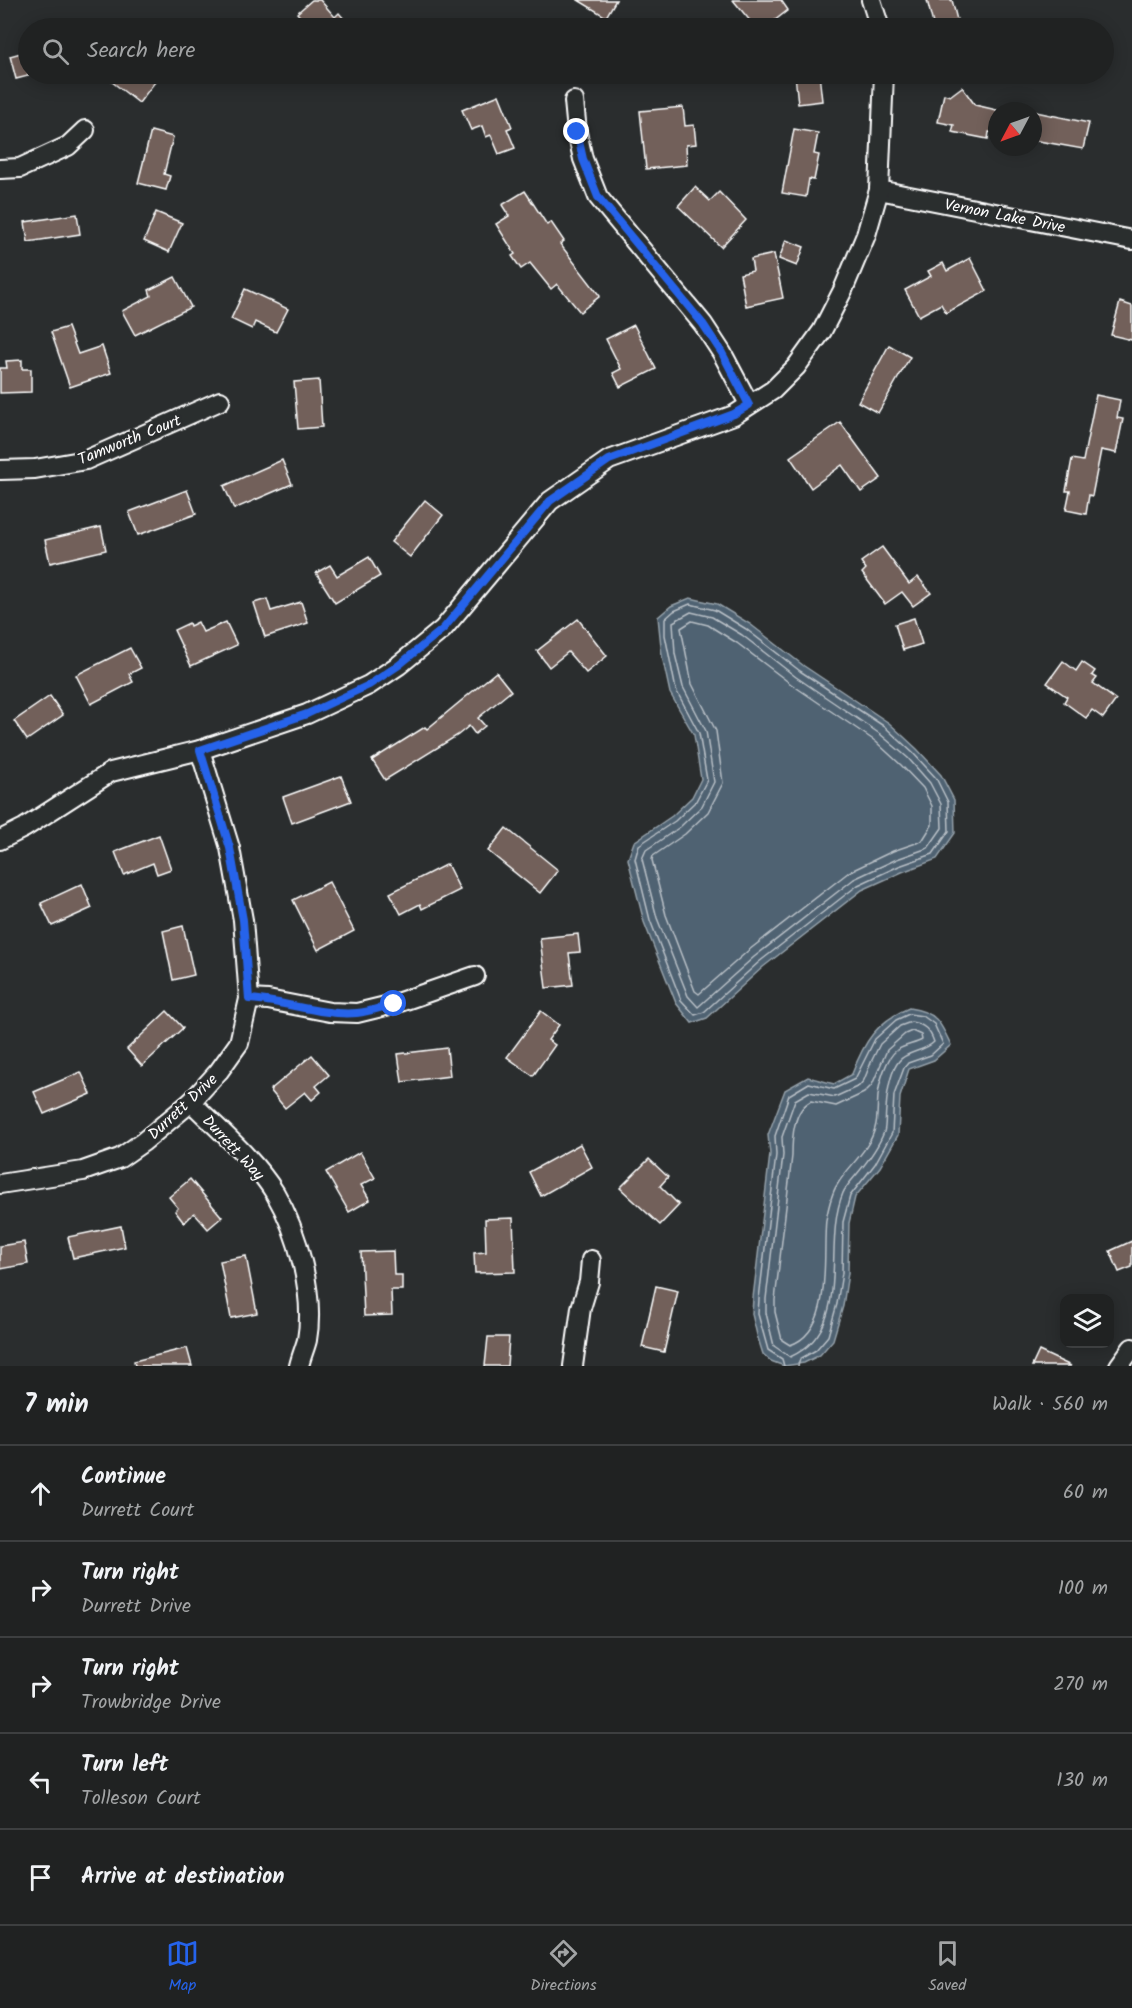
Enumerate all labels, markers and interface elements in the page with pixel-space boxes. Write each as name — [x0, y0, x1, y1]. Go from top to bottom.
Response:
search box — [18, 18, 1114, 84]
text: Search here — [87, 34, 195, 69]
icon: search — [39, 35, 72, 68]
north arrow — [988, 102, 1042, 156]
route end — [563, 118, 589, 144]
street label: Vernon Lake Drive — [942, 193, 1067, 240]
street label: Tamworth Court — [74, 408, 186, 472]
route start — [380, 990, 406, 1016]
street label: Durrett Drive — [142, 1068, 224, 1146]
street label: Durrett Way — [196, 1109, 270, 1187]
map controls — [1060, 1294, 1114, 1348]
button: layers — [1060, 1294, 1114, 1348]
text: 7 min — [24, 1384, 89, 1426]
text: Walk · 560 m — [992, 1389, 1108, 1421]
text: Continue — [81, 1460, 166, 1495]
icon: ahead — [24, 1477, 57, 1510]
text: 60 m — [1063, 1477, 1108, 1509]
text: Durrett Court — [81, 1495, 194, 1527]
text: Turn right — [81, 1556, 179, 1591]
icon: right — [24, 1573, 57, 1606]
text: 100 m — [1058, 1573, 1108, 1605]
text: Durrett Drive — [81, 1591, 191, 1623]
text: Turn right — [81, 1652, 179, 1687]
icon: right — [24, 1669, 57, 1702]
text: 270 m — [1053, 1669, 1108, 1701]
text: Trowbridge Drive — [81, 1687, 221, 1719]
text: Turn left — [81, 1748, 168, 1783]
icon: left — [24, 1765, 57, 1798]
text: 130 m — [1056, 1765, 1108, 1797]
text: Tolleson Court — [81, 1783, 201, 1815]
text: Arrive at destination — [81, 1860, 284, 1895]
icon: arrive — [24, 1861, 57, 1894]
tab: Map — [166, 1937, 199, 1998]
tab: Directions — [530, 1937, 597, 1998]
tab: Saved — [928, 1937, 966, 1998]

